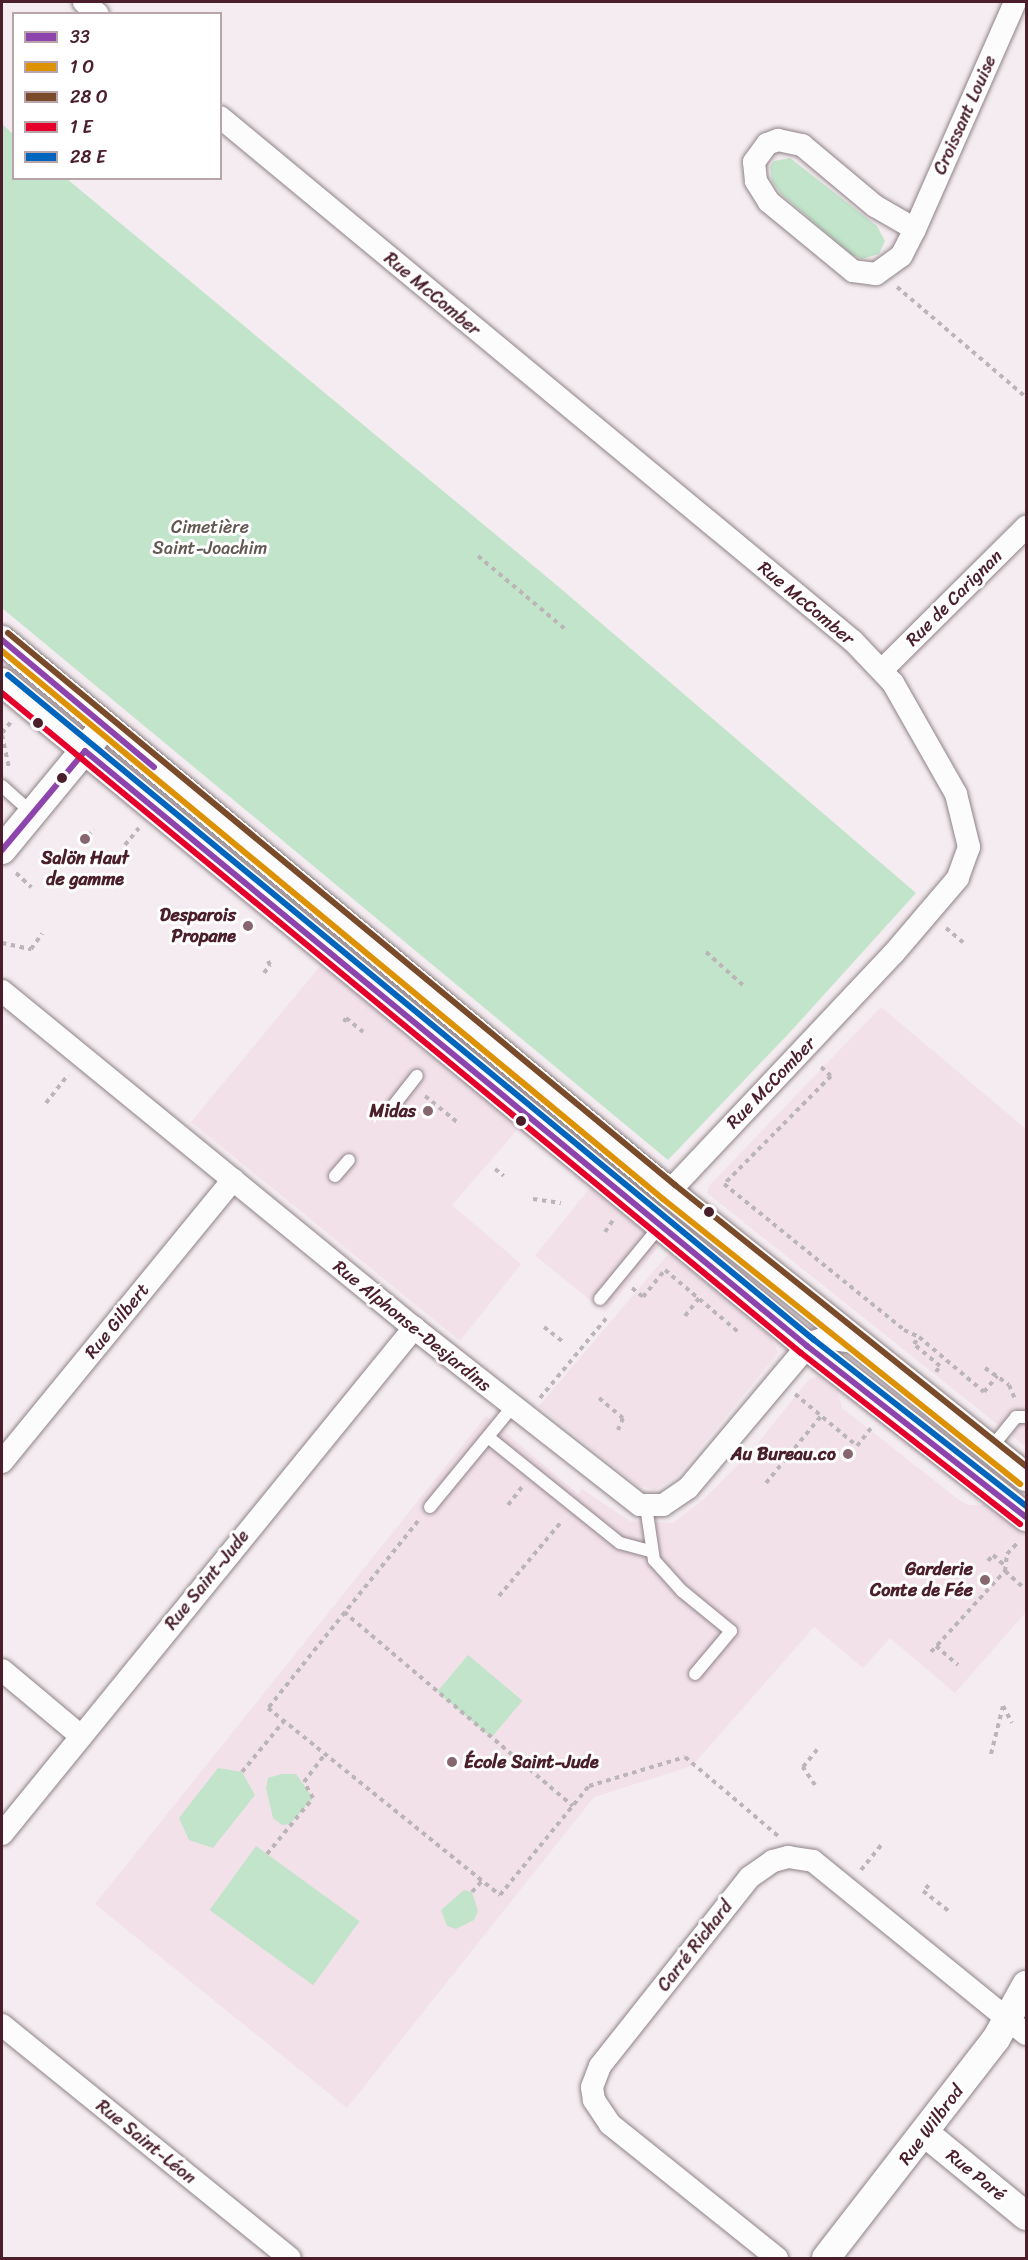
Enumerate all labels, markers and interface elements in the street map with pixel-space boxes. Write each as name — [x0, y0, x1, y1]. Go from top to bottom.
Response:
legend — [12, 12, 222, 180]
text: 33 — [70, 21, 90, 53]
text: 1 O — [70, 51, 94, 83]
street label: Croissant Louise — [929, 52, 1001, 178]
text: 28 O — [70, 81, 108, 113]
text: 1 E — [70, 111, 92, 143]
text: 28 E — [70, 141, 106, 173]
street label: Rue McComber — [380, 248, 484, 340]
park label: Cimetière Saint-Joachim — [153, 517, 267, 560]
street label: Rue de Carignan — [901, 545, 1007, 651]
street label: Rue McComber — [754, 557, 858, 649]
unlabelled marker — [32, 717, 44, 729]
unlabelled marker — [56, 772, 68, 784]
marker: Salön Haut de gamme — [78, 832, 92, 846]
place label: Salön Haut de gamme — [41, 848, 129, 890]
place label: Desparois Propane — [160, 905, 236, 948]
marker: Desparois Propane — [241, 919, 255, 933]
street label: Rue McComber — [722, 1033, 820, 1133]
place label: Midas — [370, 1100, 416, 1122]
marker: Midas — [421, 1104, 435, 1118]
unlabelled marker — [515, 1115, 527, 1127]
unlabelled marker — [703, 1206, 715, 1218]
street label: Rue Alphonse-Desjardins — [329, 1256, 495, 1396]
street label: Rue Gilbert — [80, 1279, 154, 1363]
place label: Au Bureau.co — [730, 1443, 836, 1465]
marker: Au Bureau.co — [841, 1447, 855, 1461]
street label: Rue Saint-Jude — [160, 1526, 254, 1634]
place label: Garderie Conte de Fée — [869, 1559, 973, 1602]
marker: Garderie Conte de Fée — [978, 1573, 992, 1587]
place label: École Saint-Jude — [464, 1751, 599, 1773]
marker: École Saint-Jude — [445, 1755, 459, 1769]
street label: Carré Richard — [653, 1896, 737, 1996]
street label: Rue Wilbrod — [894, 2081, 968, 2169]
street label: Rue Saint-Léon — [92, 2095, 200, 2189]
street label: Rue Paré — [942, 2144, 1010, 2206]

